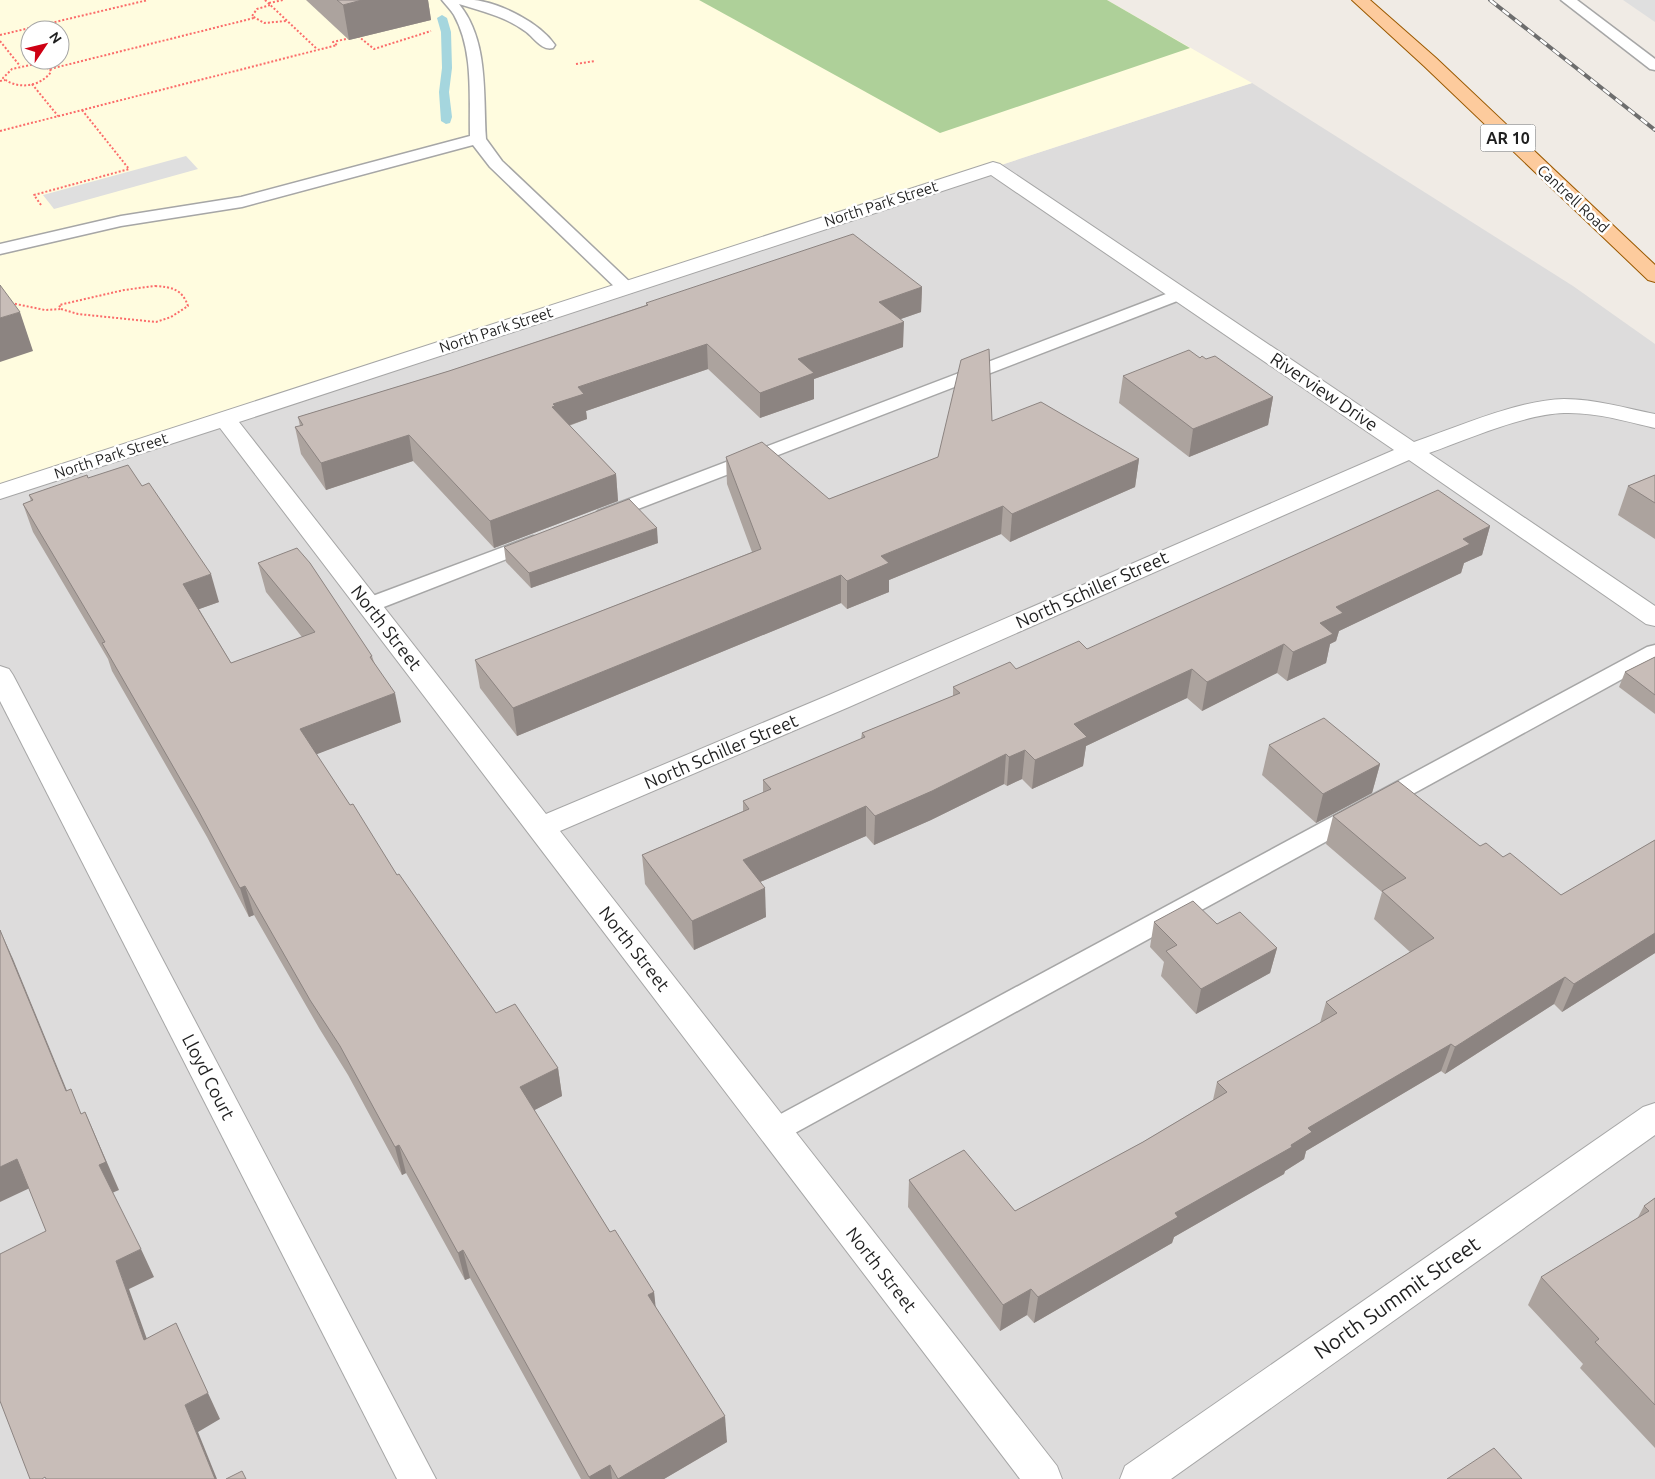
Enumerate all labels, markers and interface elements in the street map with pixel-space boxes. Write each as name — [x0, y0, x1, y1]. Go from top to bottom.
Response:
north arrow — [20, 20, 70, 70]
text: N — [46, 29, 65, 46]
road number: AR 10 — [1480, 125, 1536, 152]
street label: Cantrell Road — [1534, 161, 1612, 236]
street label: North Park Street — [822, 177, 940, 230]
street label: North Park Street — [437, 303, 555, 356]
street label: Riverview Drive — [1267, 348, 1382, 434]
street label: North Park Street — [52, 429, 170, 482]
street label: North Schiller Street — [1012, 546, 1171, 632]
street label: North Street — [348, 581, 426, 674]
street label: North Schiller Street — [641, 710, 800, 792]
street label: North Street — [596, 902, 674, 995]
street label: Lloyd Court — [179, 1030, 239, 1123]
street label: North Street — [843, 1223, 921, 1316]
street label: North Summit Street — [1309, 1231, 1484, 1363]

